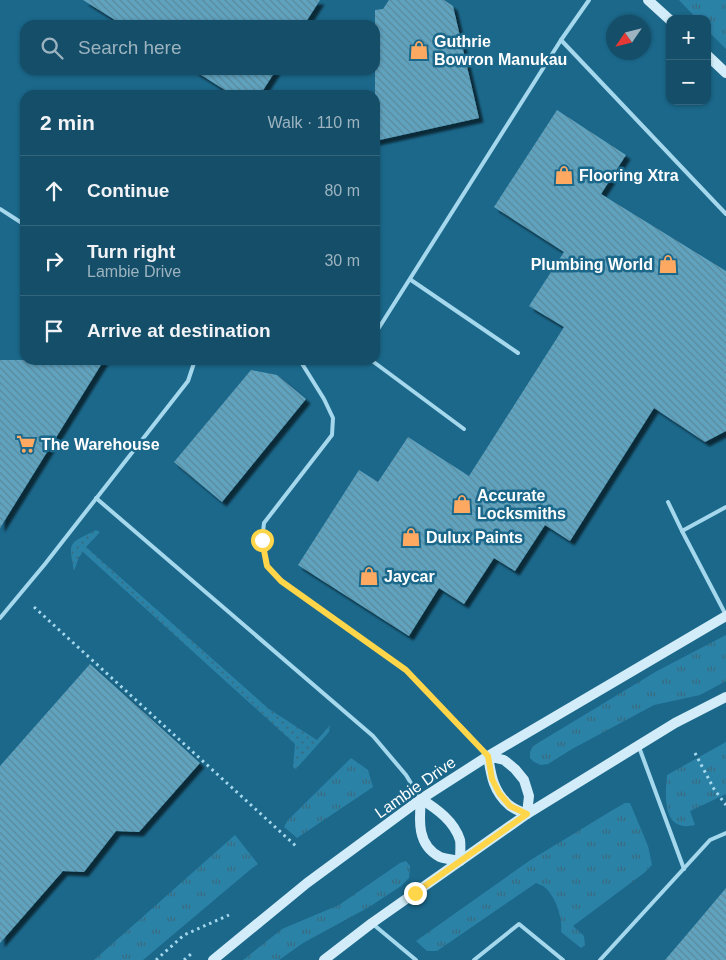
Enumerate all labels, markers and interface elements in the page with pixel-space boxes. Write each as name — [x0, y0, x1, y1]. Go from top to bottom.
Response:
north arrow — [606, 15, 651, 60]
map controls — [666, 15, 711, 105]
button: + — [666, 15, 711, 60]
search box — [20, 20, 380, 75]
place label: Guthrie Bowron Manukau — [434, 33, 567, 68]
icon: search — [38, 34, 66, 62]
text: Search here — [78, 37, 182, 58]
shop icon: Guthrie Bowron Manukau — [408, 39, 430, 61]
button: − — [666, 60, 711, 105]
text: 2 min — [40, 111, 95, 134]
text: Walk · 110 m — [268, 114, 360, 131]
shop icon: Flooring Xtra — [553, 164, 575, 186]
place label: Flooring Xtra — [579, 167, 679, 184]
icon: ahead — [40, 177, 68, 205]
text: Continue — [87, 180, 169, 201]
text: 80 m — [324, 182, 360, 199]
text: Turn right — [87, 241, 175, 262]
icon: right — [40, 247, 68, 275]
text: 30 m — [324, 252, 360, 269]
shop icon: Plumbing World — [657, 253, 679, 275]
place label: Plumbing World — [531, 256, 653, 273]
text: Lambie Drive — [87, 263, 181, 280]
icon: arrive — [40, 317, 68, 345]
text: Arrive at destination — [87, 320, 271, 341]
supermarket icon: The Warehouse — [15, 433, 37, 455]
place label: The Warehouse — [41, 436, 160, 453]
place label: Accurate Locksmiths — [477, 487, 566, 522]
shop icon: Accurate Locksmiths — [451, 493, 473, 515]
shop icon: Dulux Paints — [400, 526, 422, 548]
route start — [251, 529, 274, 552]
place label: Dulux Paints — [426, 529, 523, 546]
shop icon: Jaycar — [358, 565, 380, 587]
place label: Jaycar — [384, 568, 435, 585]
street label: Lambie Drive — [372, 753, 459, 821]
route end — [404, 882, 427, 905]

